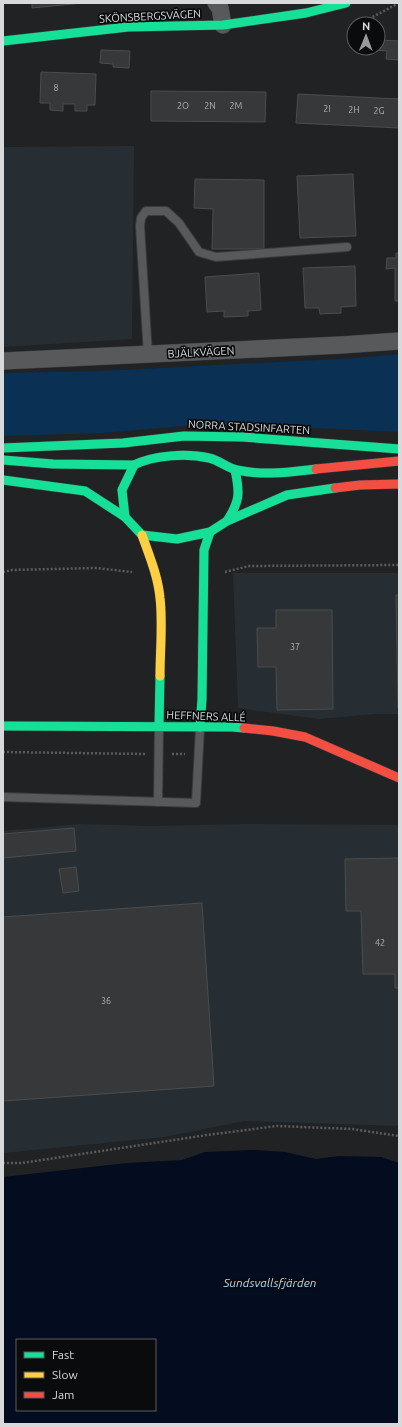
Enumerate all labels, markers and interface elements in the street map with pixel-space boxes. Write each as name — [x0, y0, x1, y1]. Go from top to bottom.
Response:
street label: SKÖNSBERGSVÄGEN — [99, 7, 201, 25]
north arrow — [346, 16, 386, 56]
text: N — [362, 20, 370, 32]
house number: 8 — [53, 83, 59, 93]
house number: 2O — [177, 101, 189, 111]
house number: 2N — [204, 101, 216, 111]
house number: 2M — [230, 101, 243, 111]
house number: 2I — [323, 104, 331, 114]
house number: 2H — [348, 105, 360, 115]
house number: 2G — [373, 106, 385, 116]
street label: BJÄLKVÄGEN — [167, 344, 235, 360]
street label: NORRA STADSINFARTEN — [188, 418, 310, 436]
house number: 37 — [290, 642, 300, 652]
street label: HEFFNERS ALLÉ — [166, 708, 246, 723]
house number: 42 — [375, 938, 385, 948]
house number: 36 — [101, 996, 111, 1006]
water label: Sundsvallsfjärden — [223, 1276, 316, 1289]
legend — [16, 1339, 156, 1411]
text: Fast — [52, 1348, 74, 1361]
text: Slow — [52, 1368, 78, 1381]
text: Jam — [52, 1388, 74, 1401]

